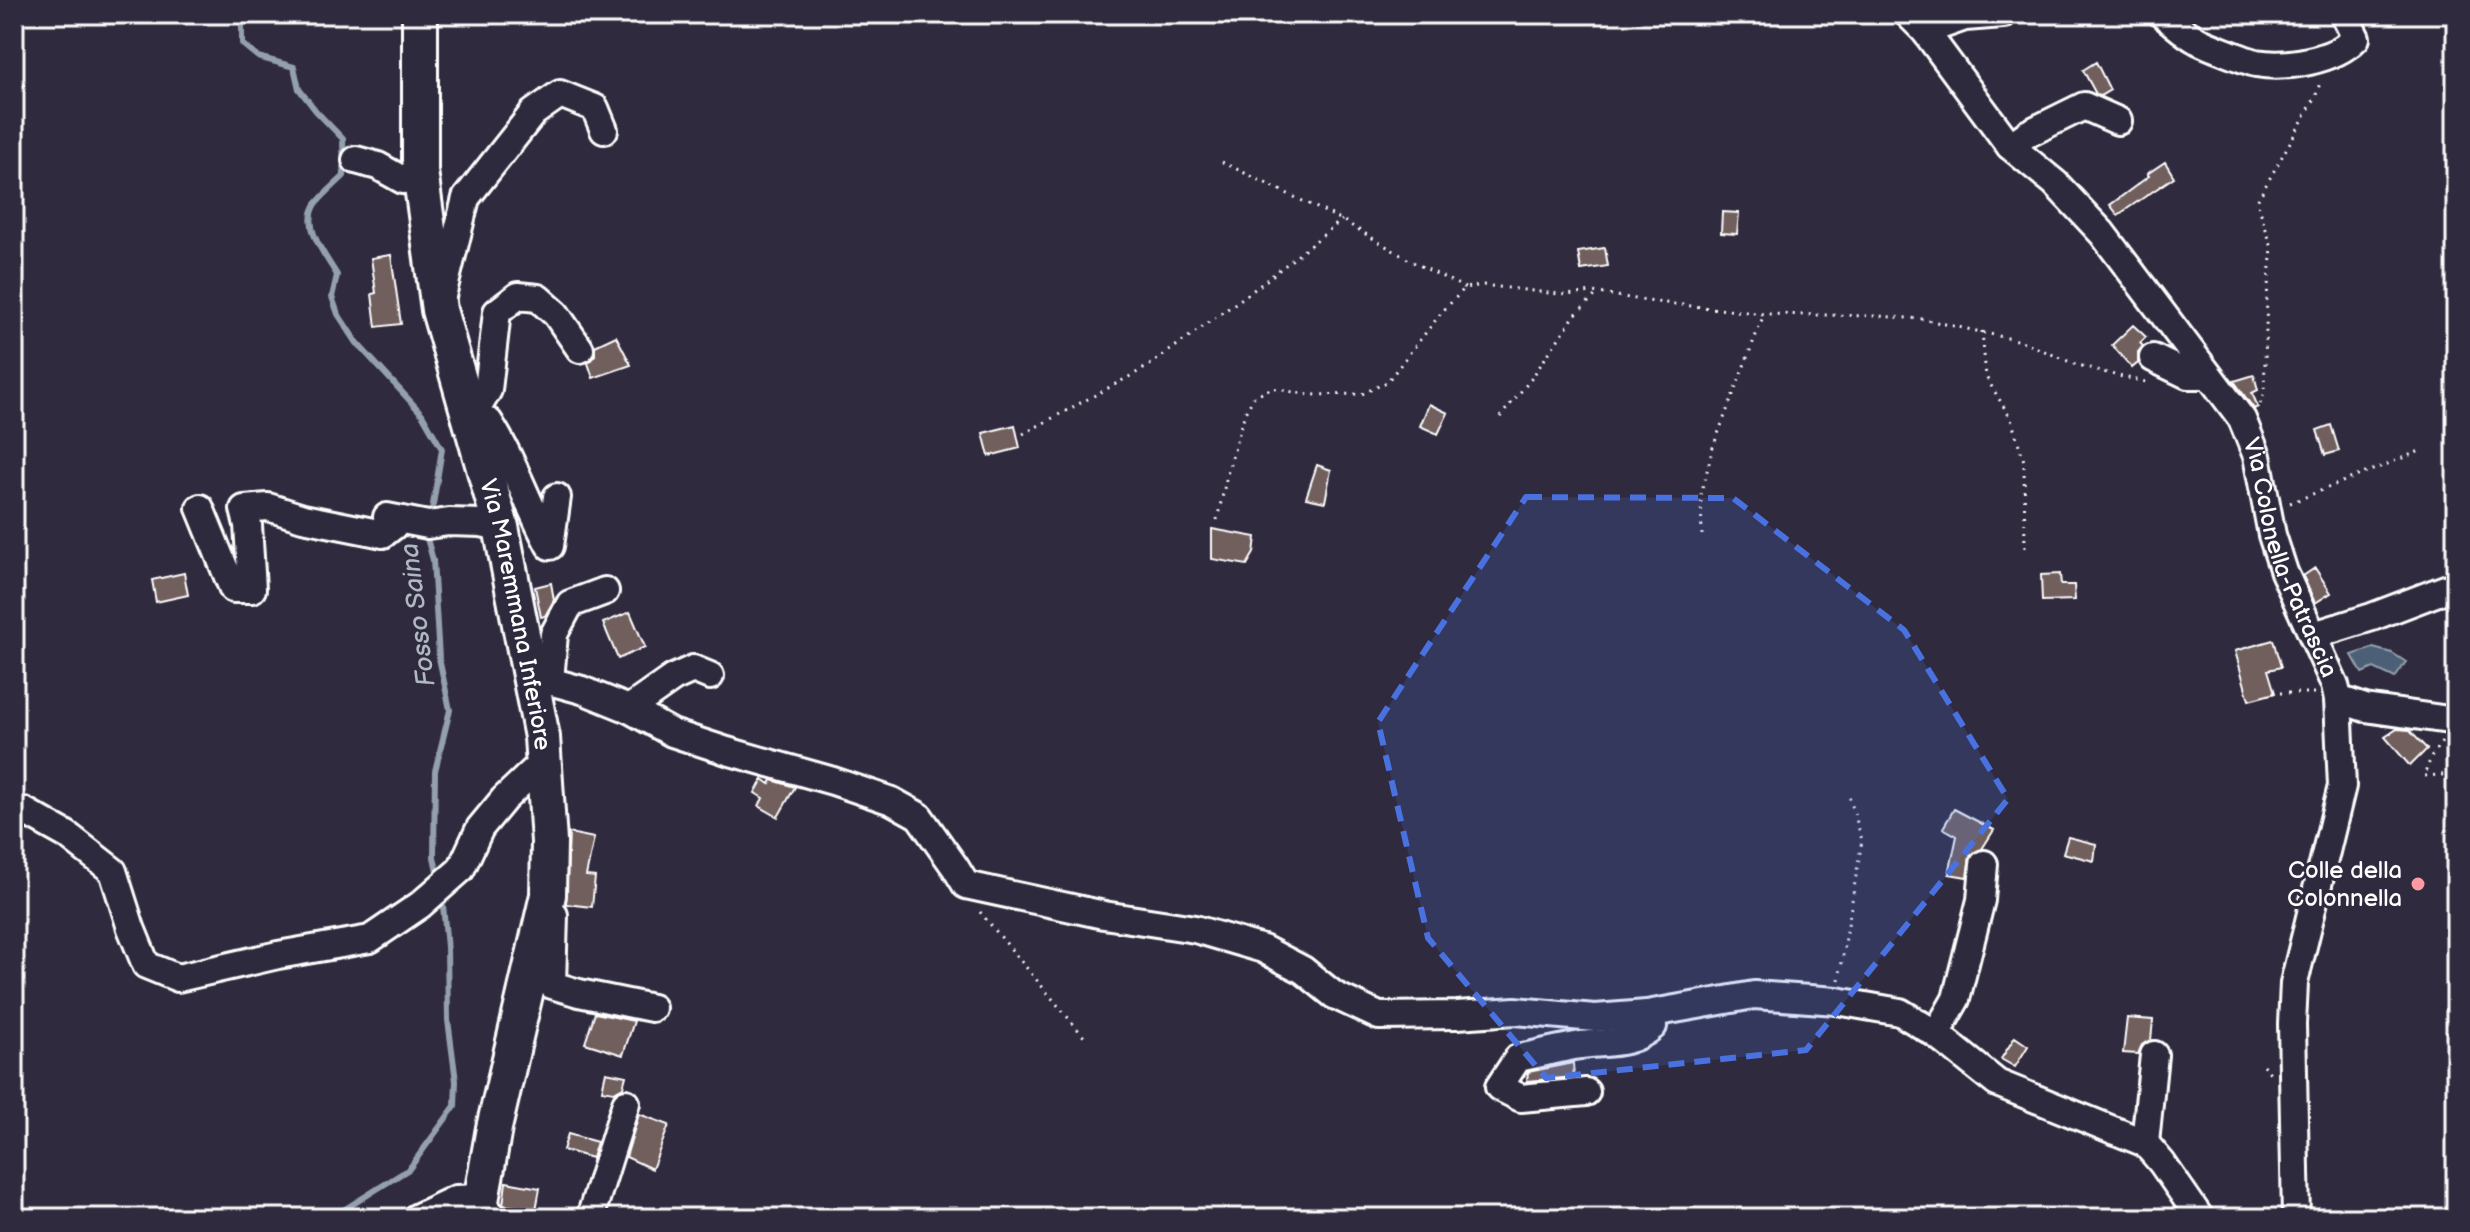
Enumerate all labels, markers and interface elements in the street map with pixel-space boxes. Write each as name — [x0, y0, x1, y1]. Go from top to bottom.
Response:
street label: Via Colonella-Patrascia — [2236, 434, 2344, 682]
street label: Via Maremmana Inferiore — [473, 476, 557, 751]
water label: Fosso Saina — [394, 541, 443, 688]
place label: Colle della Colonnella — [2287, 856, 2402, 913]
marker: Colle della Colonnella — [2409, 875, 2427, 893]

